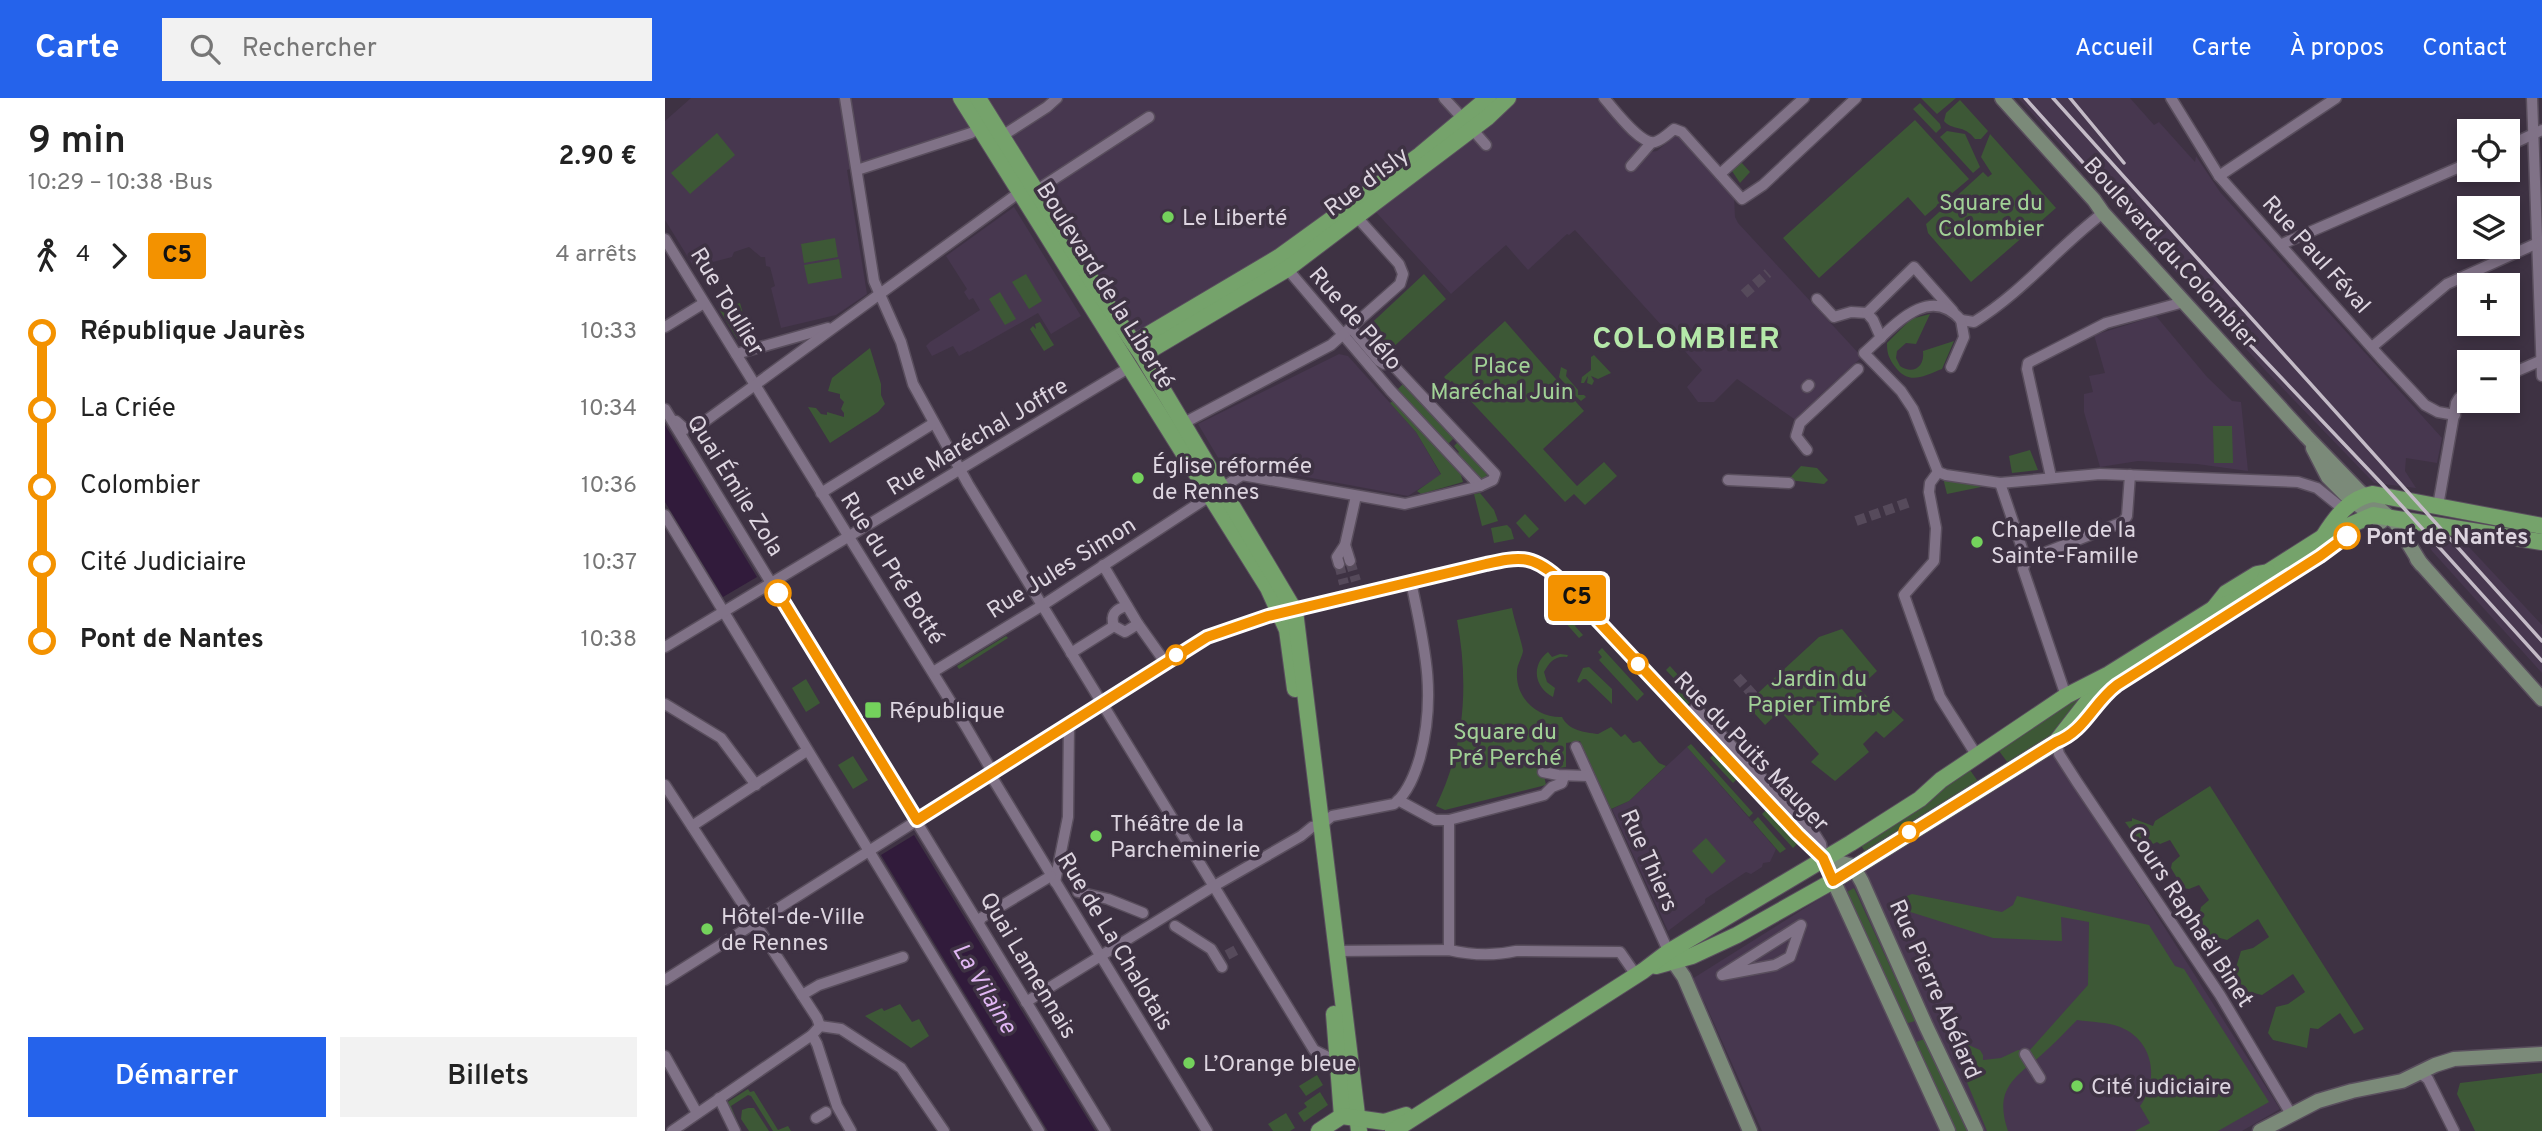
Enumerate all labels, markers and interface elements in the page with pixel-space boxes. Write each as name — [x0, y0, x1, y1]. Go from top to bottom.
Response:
search box — [162, 18, 652, 81]
text: Carte — [35, 28, 120, 70]
icon: search — [186, 30, 224, 68]
text: Rechercher — [242, 33, 377, 66]
text: Accueil — [2075, 34, 2154, 64]
text: Carte — [2192, 34, 2251, 64]
text: À propos — [2289, 34, 2384, 64]
text: Contact — [2422, 34, 2507, 64]
text: 9 min — [28, 118, 126, 167]
map controls — [2457, 119, 2520, 413]
button: locate — [2457, 119, 2520, 182]
text: 2.90 € — [559, 141, 637, 174]
street label: Rue d'Isly — [1319, 142, 1416, 224]
street label: Boulevard du Colombier — [2076, 152, 2263, 355]
text: 10:29 – 10:38 · Bus — [28, 169, 213, 198]
street label: Boulevard de la Liberté — [1028, 178, 1179, 395]
park label: Square du Colombier — [1938, 190, 2044, 245]
street label: Rue Paul Féval — [2255, 191, 2376, 321]
button: layers — [2457, 196, 2520, 259]
place label: Le Liberté — [1182, 205, 1287, 234]
marker: Le Liberté — [1160, 209, 1176, 225]
icon: walk — [28, 237, 66, 275]
icon: forward — [100, 237, 138, 275]
text: 4 — [76, 241, 90, 270]
text: C5 — [162, 241, 192, 271]
text: 4 arrêts — [555, 241, 637, 270]
street label: Rue Toullier — [682, 243, 770, 362]
street label: Rue de Plélo — [1301, 262, 1407, 377]
button: + — [2457, 273, 2520, 336]
text: République Jaurès — [80, 316, 306, 349]
text: 10:33 — [581, 318, 637, 347]
district label: COLOMBIER — [1592, 322, 1782, 359]
button: − — [2457, 350, 2520, 413]
park label: Place Maréchal Juin — [1430, 353, 1574, 408]
street label: Rue Maréchal Joffre — [882, 373, 1074, 504]
text: La Criée — [80, 393, 176, 426]
text: 10:34 — [580, 395, 637, 424]
street label: Quai Émile Zola — [679, 410, 790, 562]
place label: Église réformée de Rennes — [1152, 452, 1312, 508]
text: Colombier — [80, 470, 200, 503]
marker: Église réformée de Rennes — [1130, 470, 1146, 486]
text: 10:36 — [581, 472, 637, 501]
street label: Rue du Pré Botté — [832, 488, 949, 651]
street label: Rue Jules Simon — [982, 512, 1142, 627]
place label: Chapelle de la Sainte-Famille — [1991, 517, 2139, 572]
marker: Pont de Nantes — [2334, 523, 2360, 549]
place label: Pont de Nantes — [2366, 524, 2529, 553]
marker: Chapelle de la Sainte-Famille — [1969, 534, 1985, 550]
text: Cité Judiciaire — [80, 547, 246, 580]
text: 10:37 — [583, 549, 637, 578]
line badge: C5 — [1545, 575, 1609, 621]
unlabelled marker — [765, 580, 791, 606]
text: C5 — [1562, 583, 1592, 613]
text: Pont de Nantes — [80, 624, 264, 657]
text: 10:38 — [581, 626, 637, 655]
unlabelled marker — [1166, 645, 1186, 665]
unlabelled marker — [1628, 654, 1648, 674]
park label: Jardin du Papier Timbré — [1747, 666, 1891, 721]
street label: Rue du Puits Mauger — [1666, 667, 1834, 839]
place label: République — [889, 698, 1005, 727]
marker: République — [863, 700, 883, 720]
park label: Square du Pré Perché — [1448, 719, 1562, 774]
street label: Rue Thiers — [1612, 805, 1683, 917]
place label: Théâtre de la Parcheminerie — [1110, 811, 1260, 866]
street label: Cours Raphaël Binet — [2119, 821, 2258, 1014]
unlabelled marker — [1899, 822, 1919, 842]
marker: Théâtre de la Parcheminerie — [1088, 828, 1104, 844]
street label: Rue de La Chalotais — [1049, 848, 1178, 1037]
street label: Quai Lamennais — [972, 888, 1082, 1045]
street label: Rue Pierre Abélard — [1881, 896, 1986, 1084]
place label: Hôtel-de-Ville de Rennes — [721, 904, 865, 959]
marker: Hôtel-de-Ville de Rennes — [699, 921, 715, 937]
water label: La Vilaine — [945, 938, 1022, 1040]
button: Démarrer — [28, 1037, 326, 1117]
button: Billets — [340, 1037, 637, 1117]
place label: L’Orange bleue — [1203, 1051, 1357, 1080]
marker: L’Orange bleue — [1181, 1055, 1197, 1071]
place label: Cité judiciaire — [2091, 1074, 2231, 1103]
marker: Cité judiciaire — [2069, 1078, 2085, 1094]

